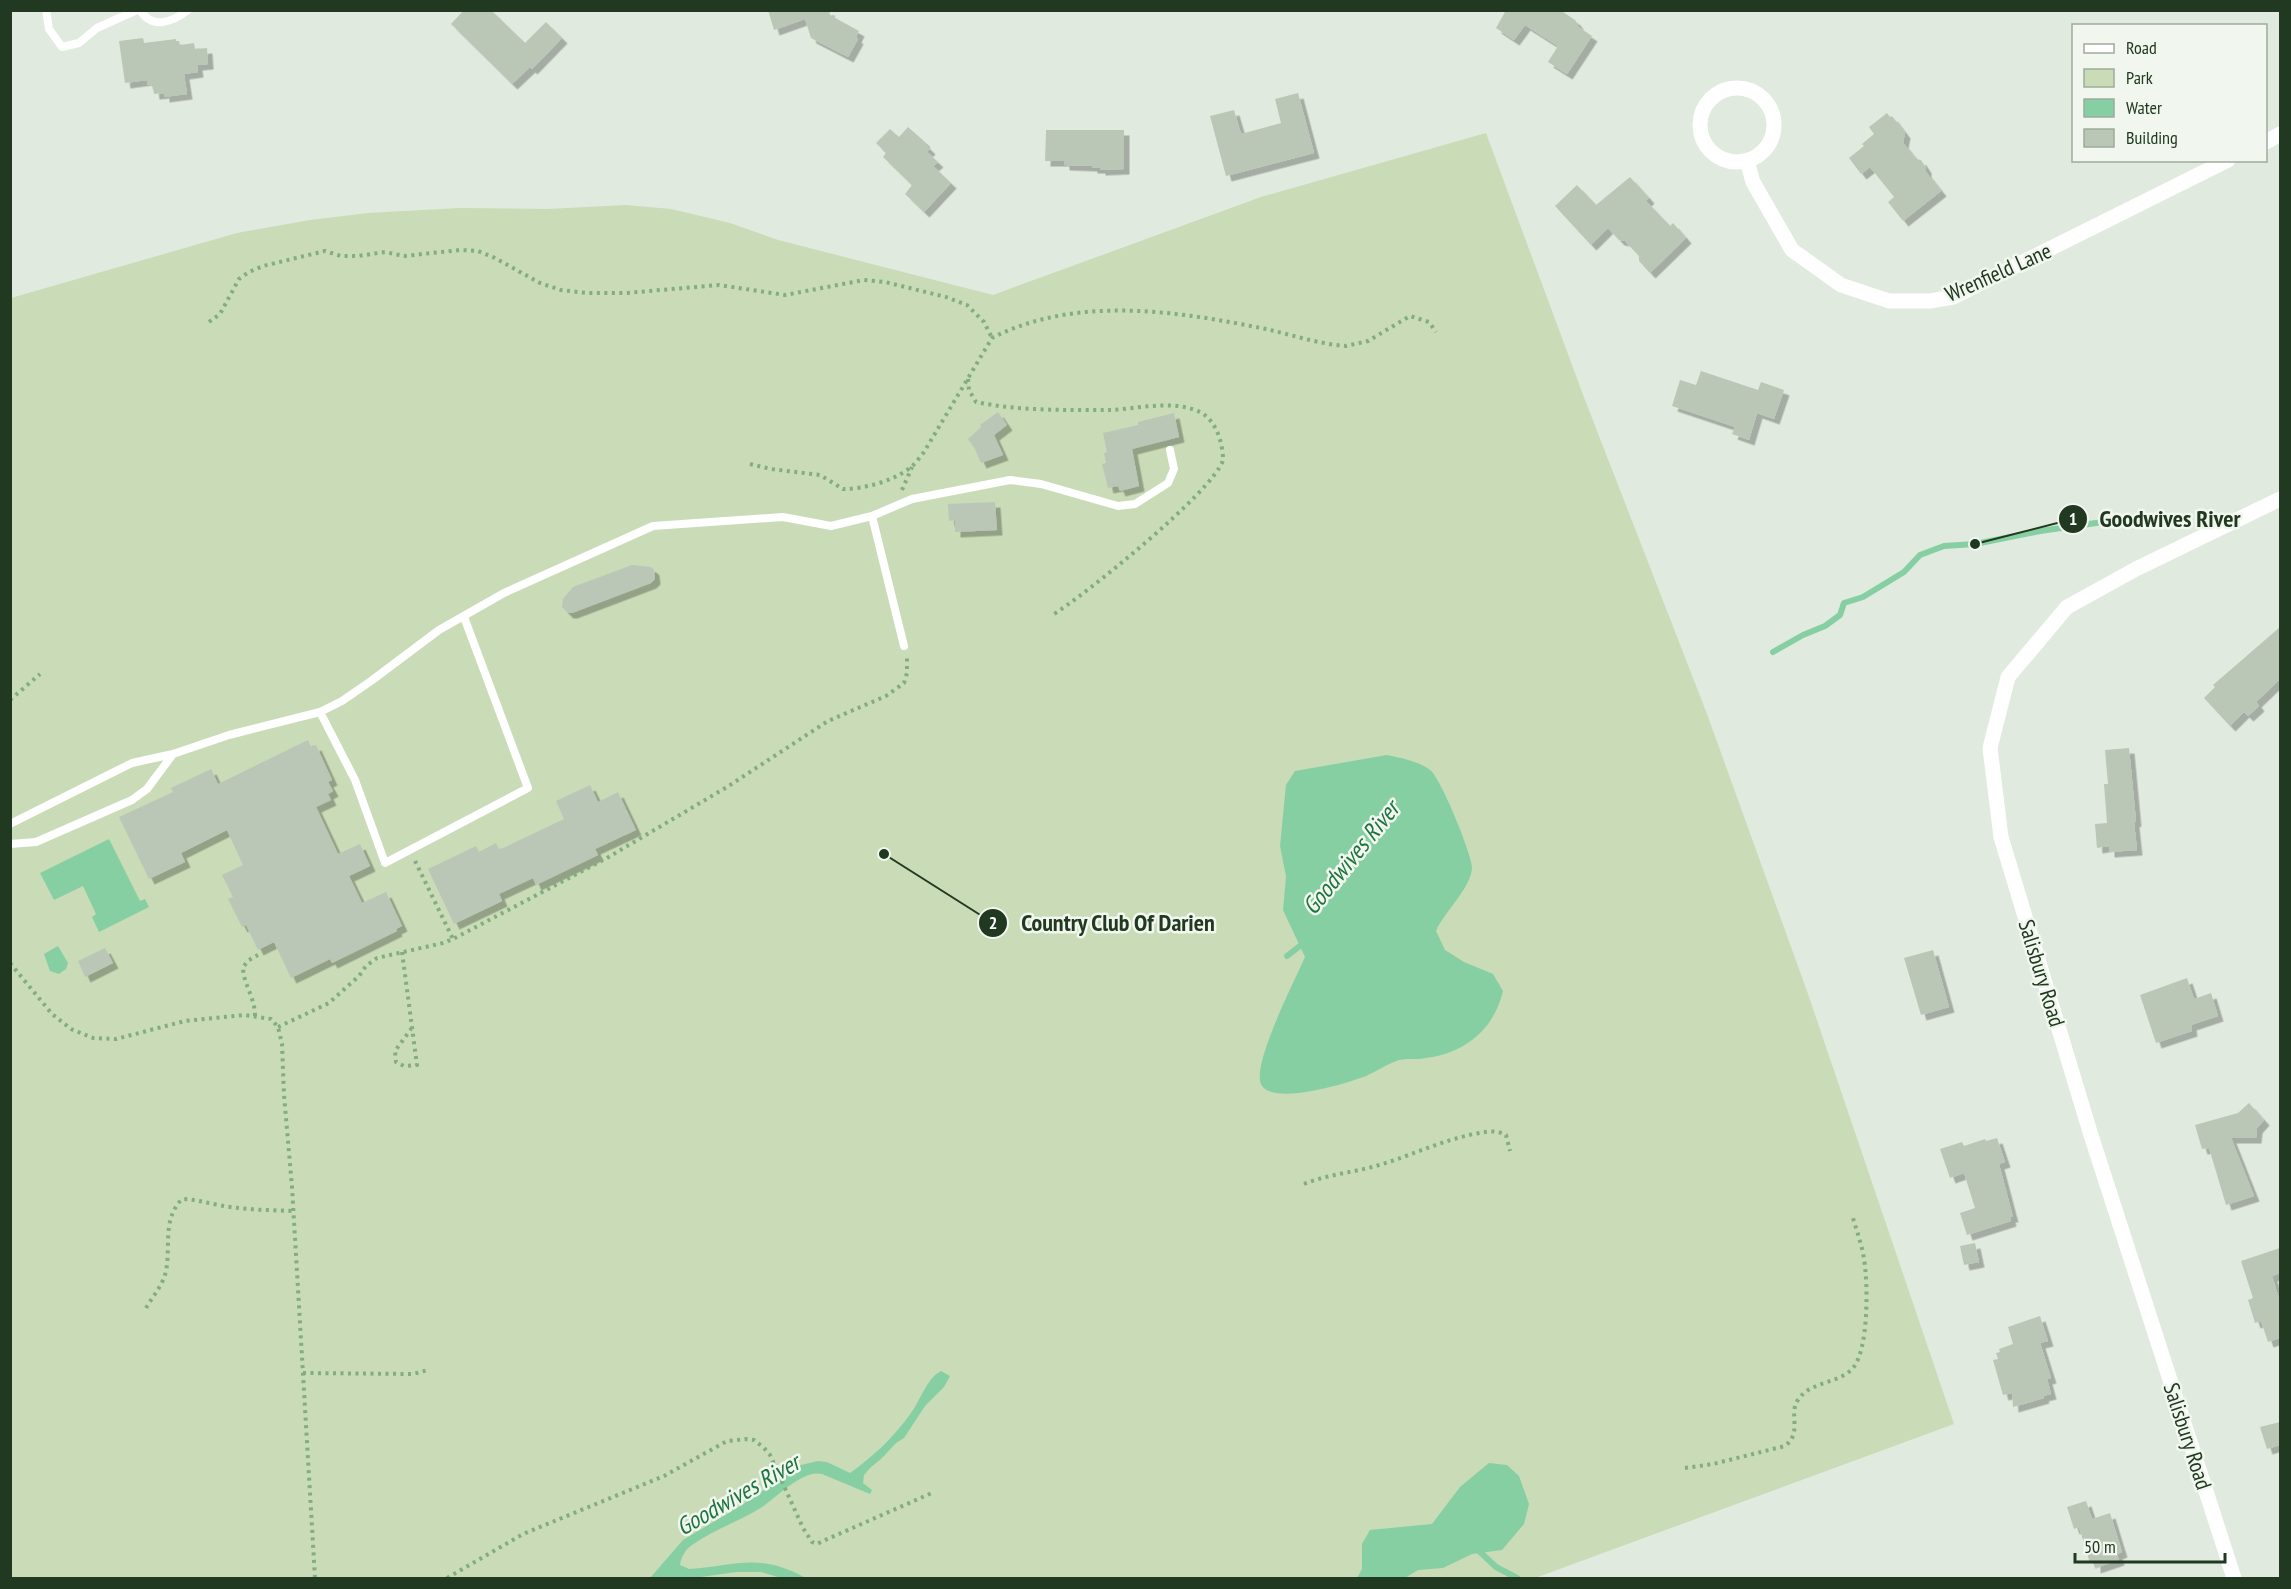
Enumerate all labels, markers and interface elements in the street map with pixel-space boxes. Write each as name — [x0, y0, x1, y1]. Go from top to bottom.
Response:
legend — [2072, 24, 2267, 162]
text: Road — [2126, 36, 2157, 59]
text: Park — [2126, 66, 2153, 89]
text: Water — [2126, 96, 2162, 119]
text: Building — [2126, 126, 2178, 149]
street label: Wrenfield Lane — [1941, 236, 2055, 308]
callout: Goodwives River — [2058, 498, 2253, 540]
text: Goodwives River — [2099, 503, 2241, 534]
text: 1 — [2069, 507, 2077, 530]
water label: Goodwives River — [1295, 792, 1408, 921]
callout: Country Club Of Darien — [978, 902, 1227, 944]
text: Country Club Of Darien — [1021, 907, 1215, 938]
text: 2 — [989, 911, 997, 934]
street label: Salisbury Road — [2012, 916, 2072, 1030]
street label: Salisbury Road — [2158, 1379, 2218, 1493]
water label: Goodwives River — [671, 1445, 808, 1542]
scale bar — [2075, 1526, 2225, 1564]
text: 50 m — [2084, 1535, 2116, 1558]

